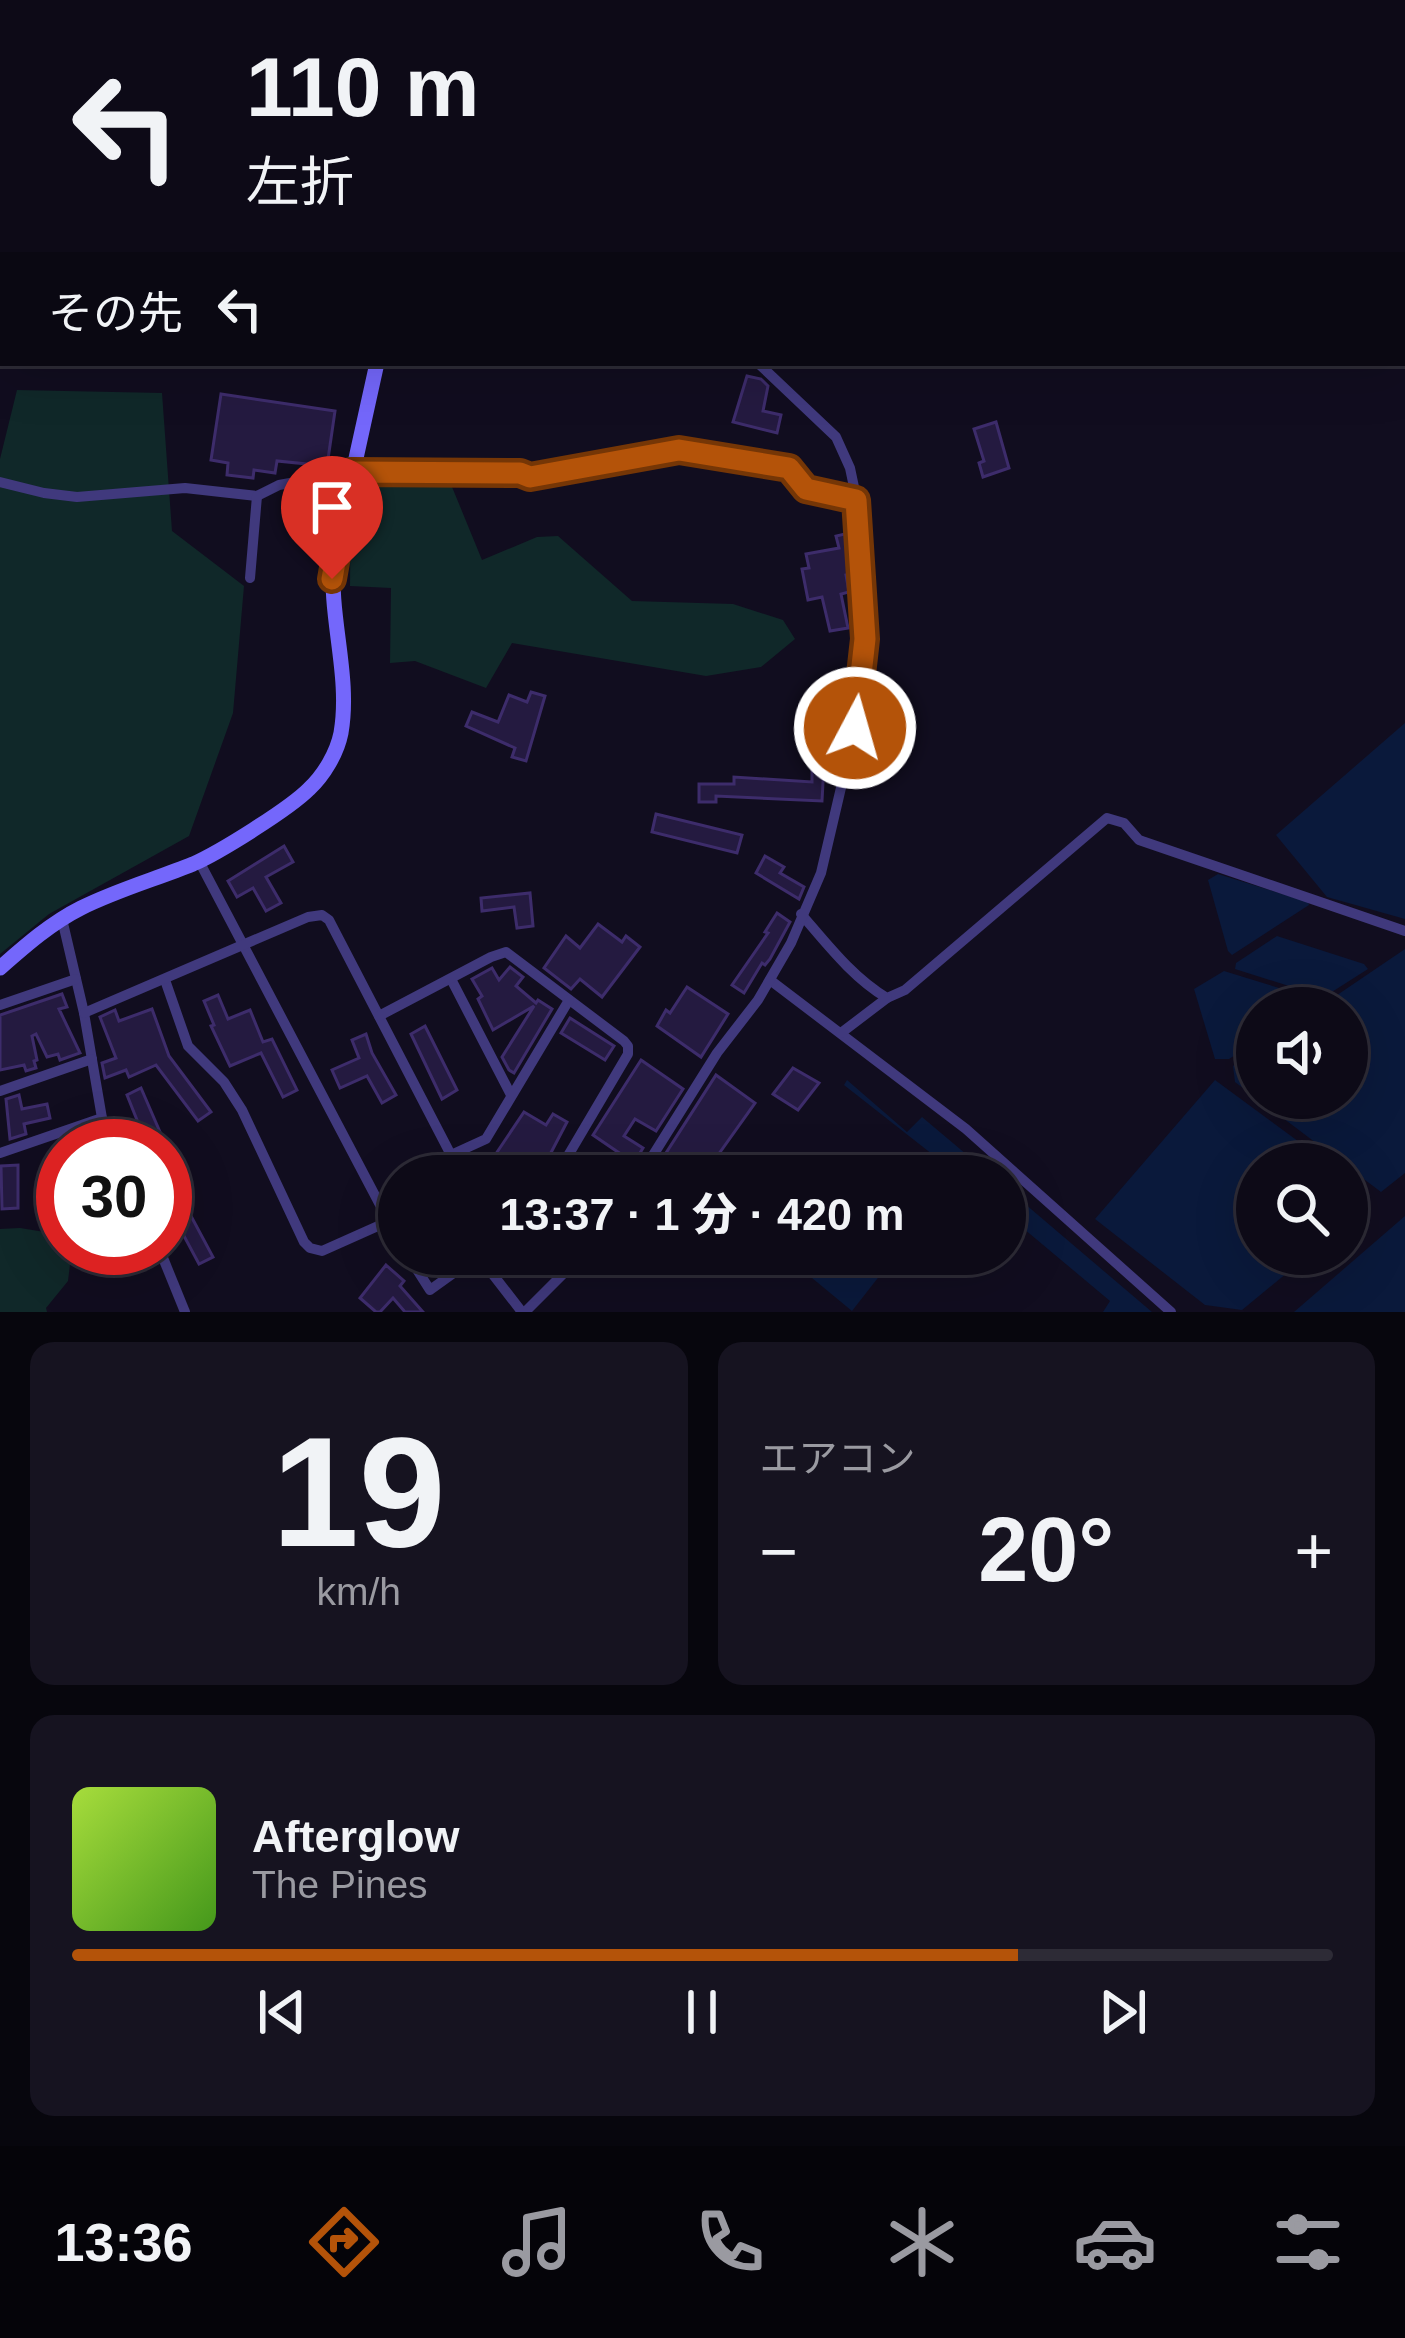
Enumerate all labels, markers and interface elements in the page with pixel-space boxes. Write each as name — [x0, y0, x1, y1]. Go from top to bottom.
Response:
text: 110 m — [246, 40, 480, 134]
icon: left — [48, 48, 204, 204]
text: 左折 — [246, 152, 354, 212]
icon: left — [207, 276, 273, 342]
text: その先 — [48, 288, 183, 339]
pin — [281, 456, 383, 579]
icon: arrive — [299, 474, 365, 540]
position arrow — [792, 665, 918, 791]
map controls — [1236, 987, 1368, 1275]
button: sound — [1236, 987, 1368, 1119]
speed limit sign: 30 — [36, 1119, 192, 1275]
button: search — [1236, 1143, 1368, 1275]
text: 13:37 · 1 分 · 420 m — [499, 1189, 905, 1240]
text: 19 — [272, 1405, 446, 1579]
text: エアコン — [760, 1437, 916, 1480]
text: 20° — [978, 1500, 1114, 1600]
text: − — [760, 1514, 798, 1588]
text: + — [1294, 1514, 1333, 1588]
text: km/h — [316, 1570, 401, 1613]
text: Afterglow — [252, 1811, 460, 1862]
text: The Pines — [252, 1863, 428, 1906]
icon: previous — [249, 1979, 315, 2045]
icon: pause — [669, 1979, 735, 2045]
icon: next — [1090, 1979, 1156, 2045]
icon: directions — [302, 2200, 386, 2284]
icon: music — [495, 2200, 579, 2284]
icon: phone — [688, 2200, 772, 2284]
icon: climate — [880, 2200, 964, 2284]
icon: car — [1073, 2200, 1157, 2284]
icon: filters — [1266, 2200, 1350, 2284]
text: 13:36 — [54, 2212, 193, 2272]

